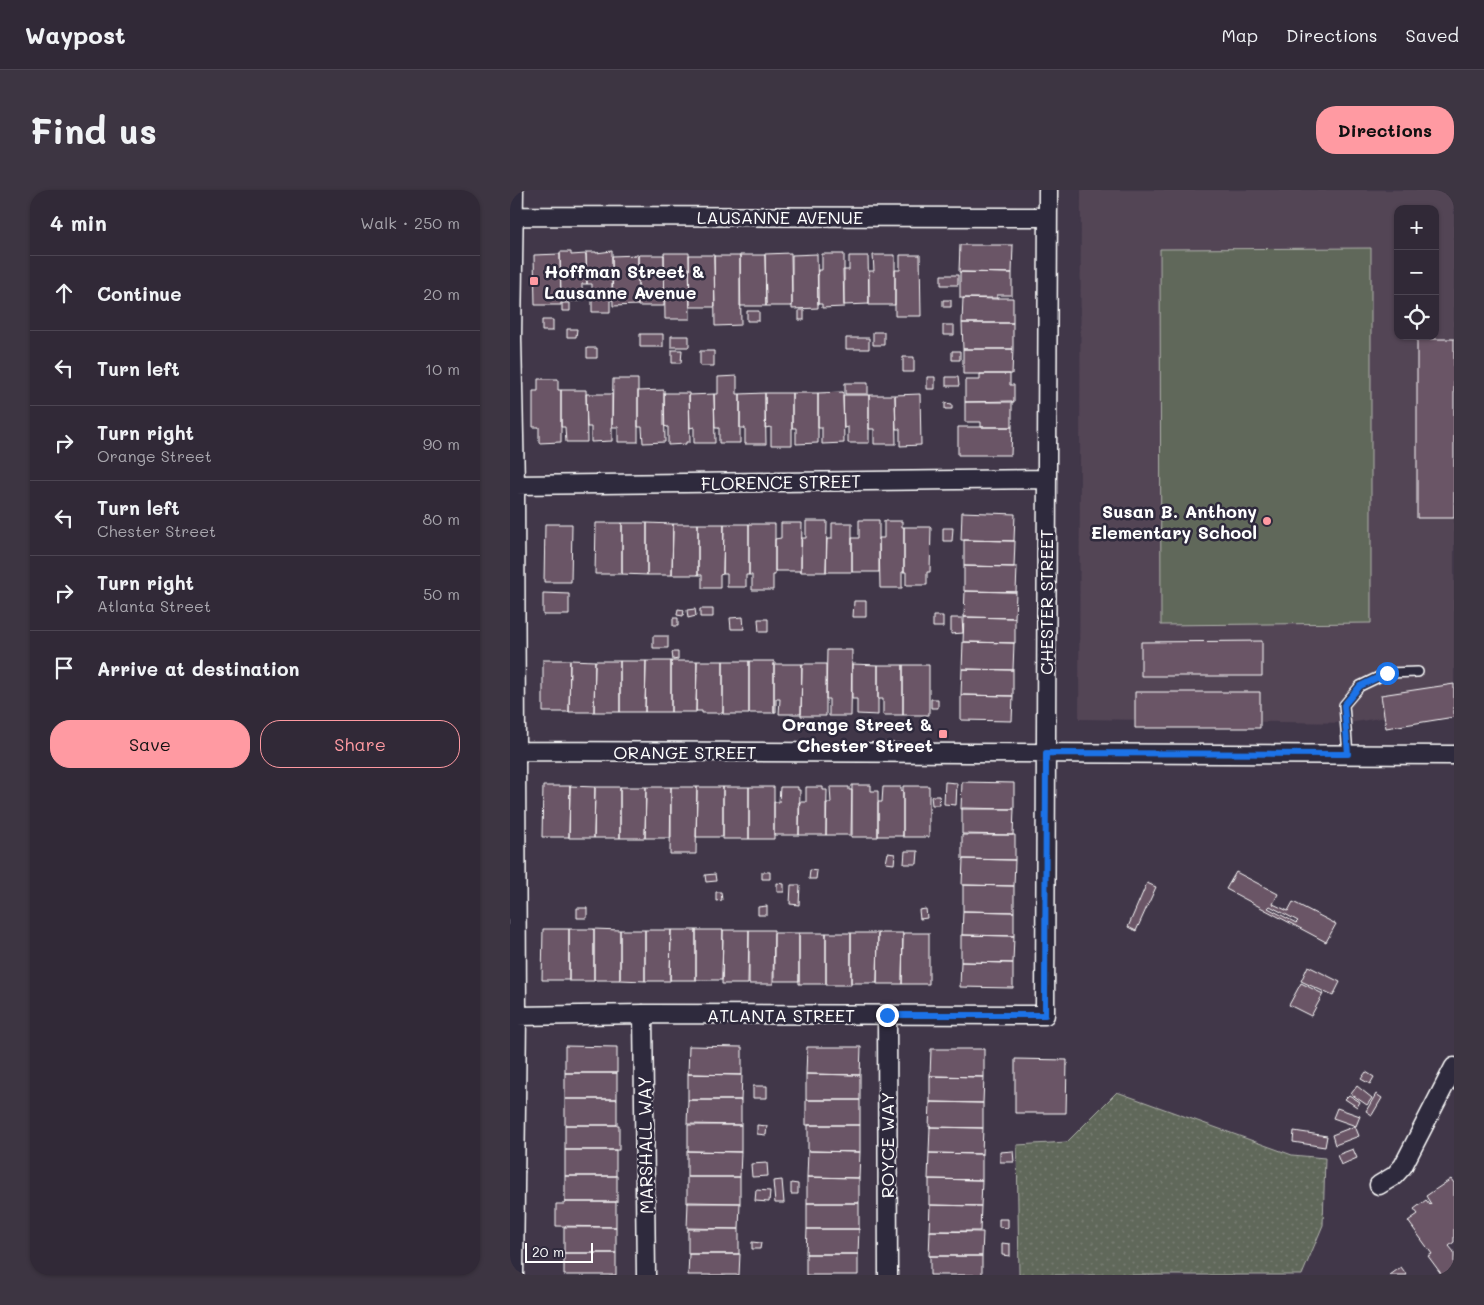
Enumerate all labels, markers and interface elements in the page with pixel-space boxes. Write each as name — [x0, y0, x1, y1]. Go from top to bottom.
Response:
text: Waypost — [25, 19, 126, 50]
text: Map — [1221, 23, 1258, 47]
text: Directions — [1286, 23, 1378, 47]
text: Saved — [1406, 23, 1459, 47]
button: Directions — [1316, 106, 1454, 154]
text: Find us — [30, 107, 157, 153]
street label: LAUSANNE AVENUE — [697, 205, 863, 229]
map controls — [1394, 205, 1439, 340]
button: + — [1394, 205, 1439, 250]
text: 4 min — [50, 209, 107, 236]
text: Walk · 250 m — [360, 212, 460, 233]
button: − — [1394, 250, 1439, 295]
place label: Hoffman Street & Lausanne Avenue — [544, 259, 705, 304]
marker: Hoffman Street & Lausanne Avenue — [528, 275, 540, 287]
icon: ahead — [50, 279, 78, 307]
text: Continue — [97, 281, 182, 306]
text: 20 m — [423, 283, 460, 304]
button: locate — [1394, 295, 1439, 340]
icon: left — [50, 354, 78, 382]
text: Turn left — [97, 356, 180, 381]
text: 10 m — [425, 358, 460, 379]
text: Turn right — [97, 420, 194, 445]
icon: right — [50, 429, 78, 457]
text: 90 m — [423, 433, 460, 454]
text: Orange Street — [97, 445, 212, 466]
street label: FLORENCE STREET — [701, 469, 861, 495]
text: Turn left — [97, 495, 180, 520]
place label: Susan B. Anthony Elementary School — [1091, 499, 1257, 544]
icon: left — [50, 504, 78, 532]
text: 80 m — [423, 508, 460, 529]
marker: Susan B. Anthony Elementary School — [1261, 515, 1273, 527]
text: Chester Street — [97, 520, 216, 541]
street label: CHESTER STREET — [1034, 529, 1058, 675]
text: Turn right — [97, 570, 194, 595]
icon: right — [50, 579, 78, 607]
text: 50 m — [423, 583, 460, 604]
text: Atlanta Street — [97, 595, 211, 616]
icon: arrive — [50, 654, 78, 682]
text: Arrive at destination — [97, 656, 300, 681]
route start — [1376, 662, 1399, 685]
place label: Orange Street & Chester Street — [782, 712, 933, 757]
button: Save — [50, 720, 250, 768]
button: Share — [260, 720, 460, 768]
marker: Orange Street & Chester Street — [937, 728, 949, 740]
street label: ORANGE STREET — [613, 740, 757, 764]
street label: ATLANTA STREET — [707, 1003, 855, 1027]
route end — [876, 1004, 899, 1027]
street label: MARSHALL WAY — [632, 1076, 658, 1214]
street label: ROYCE WAY — [875, 1092, 899, 1198]
scale bar — [525, 1240, 592, 1263]
text: 20 m — [532, 1242, 564, 1261]

